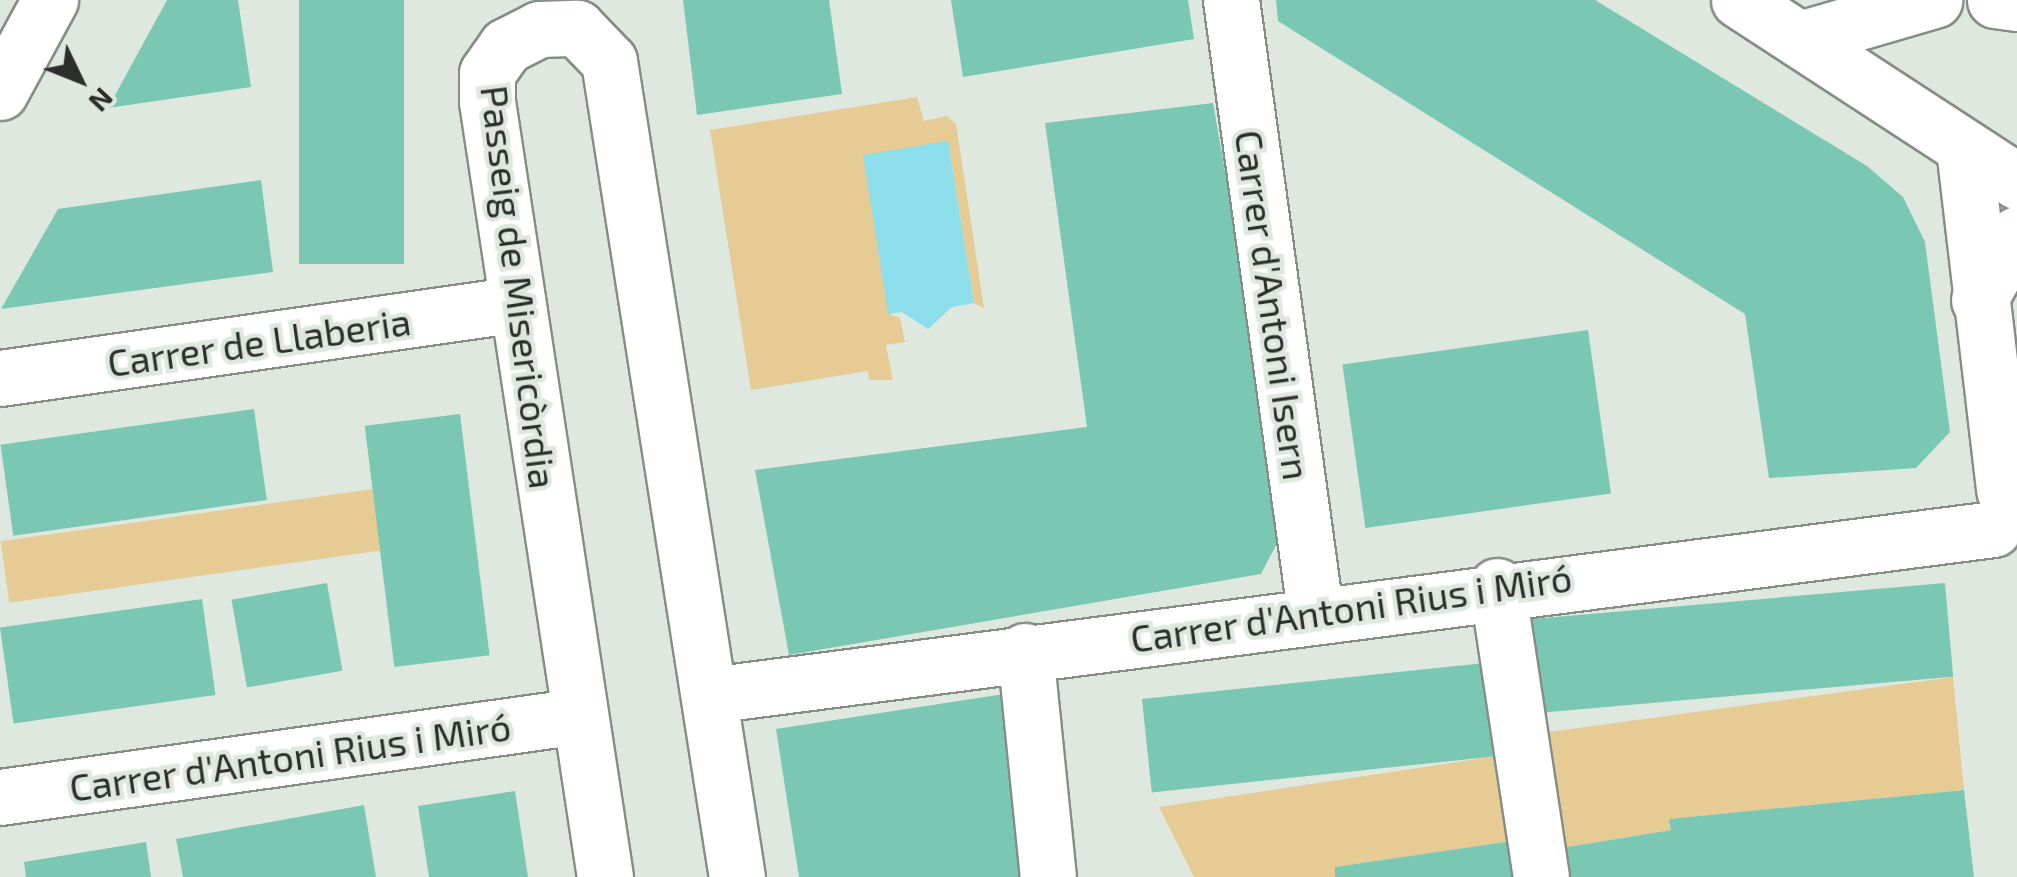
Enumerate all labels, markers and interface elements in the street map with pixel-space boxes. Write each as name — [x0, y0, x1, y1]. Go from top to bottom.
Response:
north arrow — [30, 30, 130, 130]
text: N — [83, 81, 121, 119]
street label: Passeig de Misericòrdia — [472, 83, 566, 491]
street label: Carrer d'Antoni Isern — [1226, 127, 1320, 483]
street label: Carrer de Llaberia — [104, 298, 414, 386]
street label: Carrer d'Antoni Rius i Miró — [1127, 554, 1575, 662]
street label: Carrer d'Antoni Rius i Miró — [66, 703, 514, 811]

